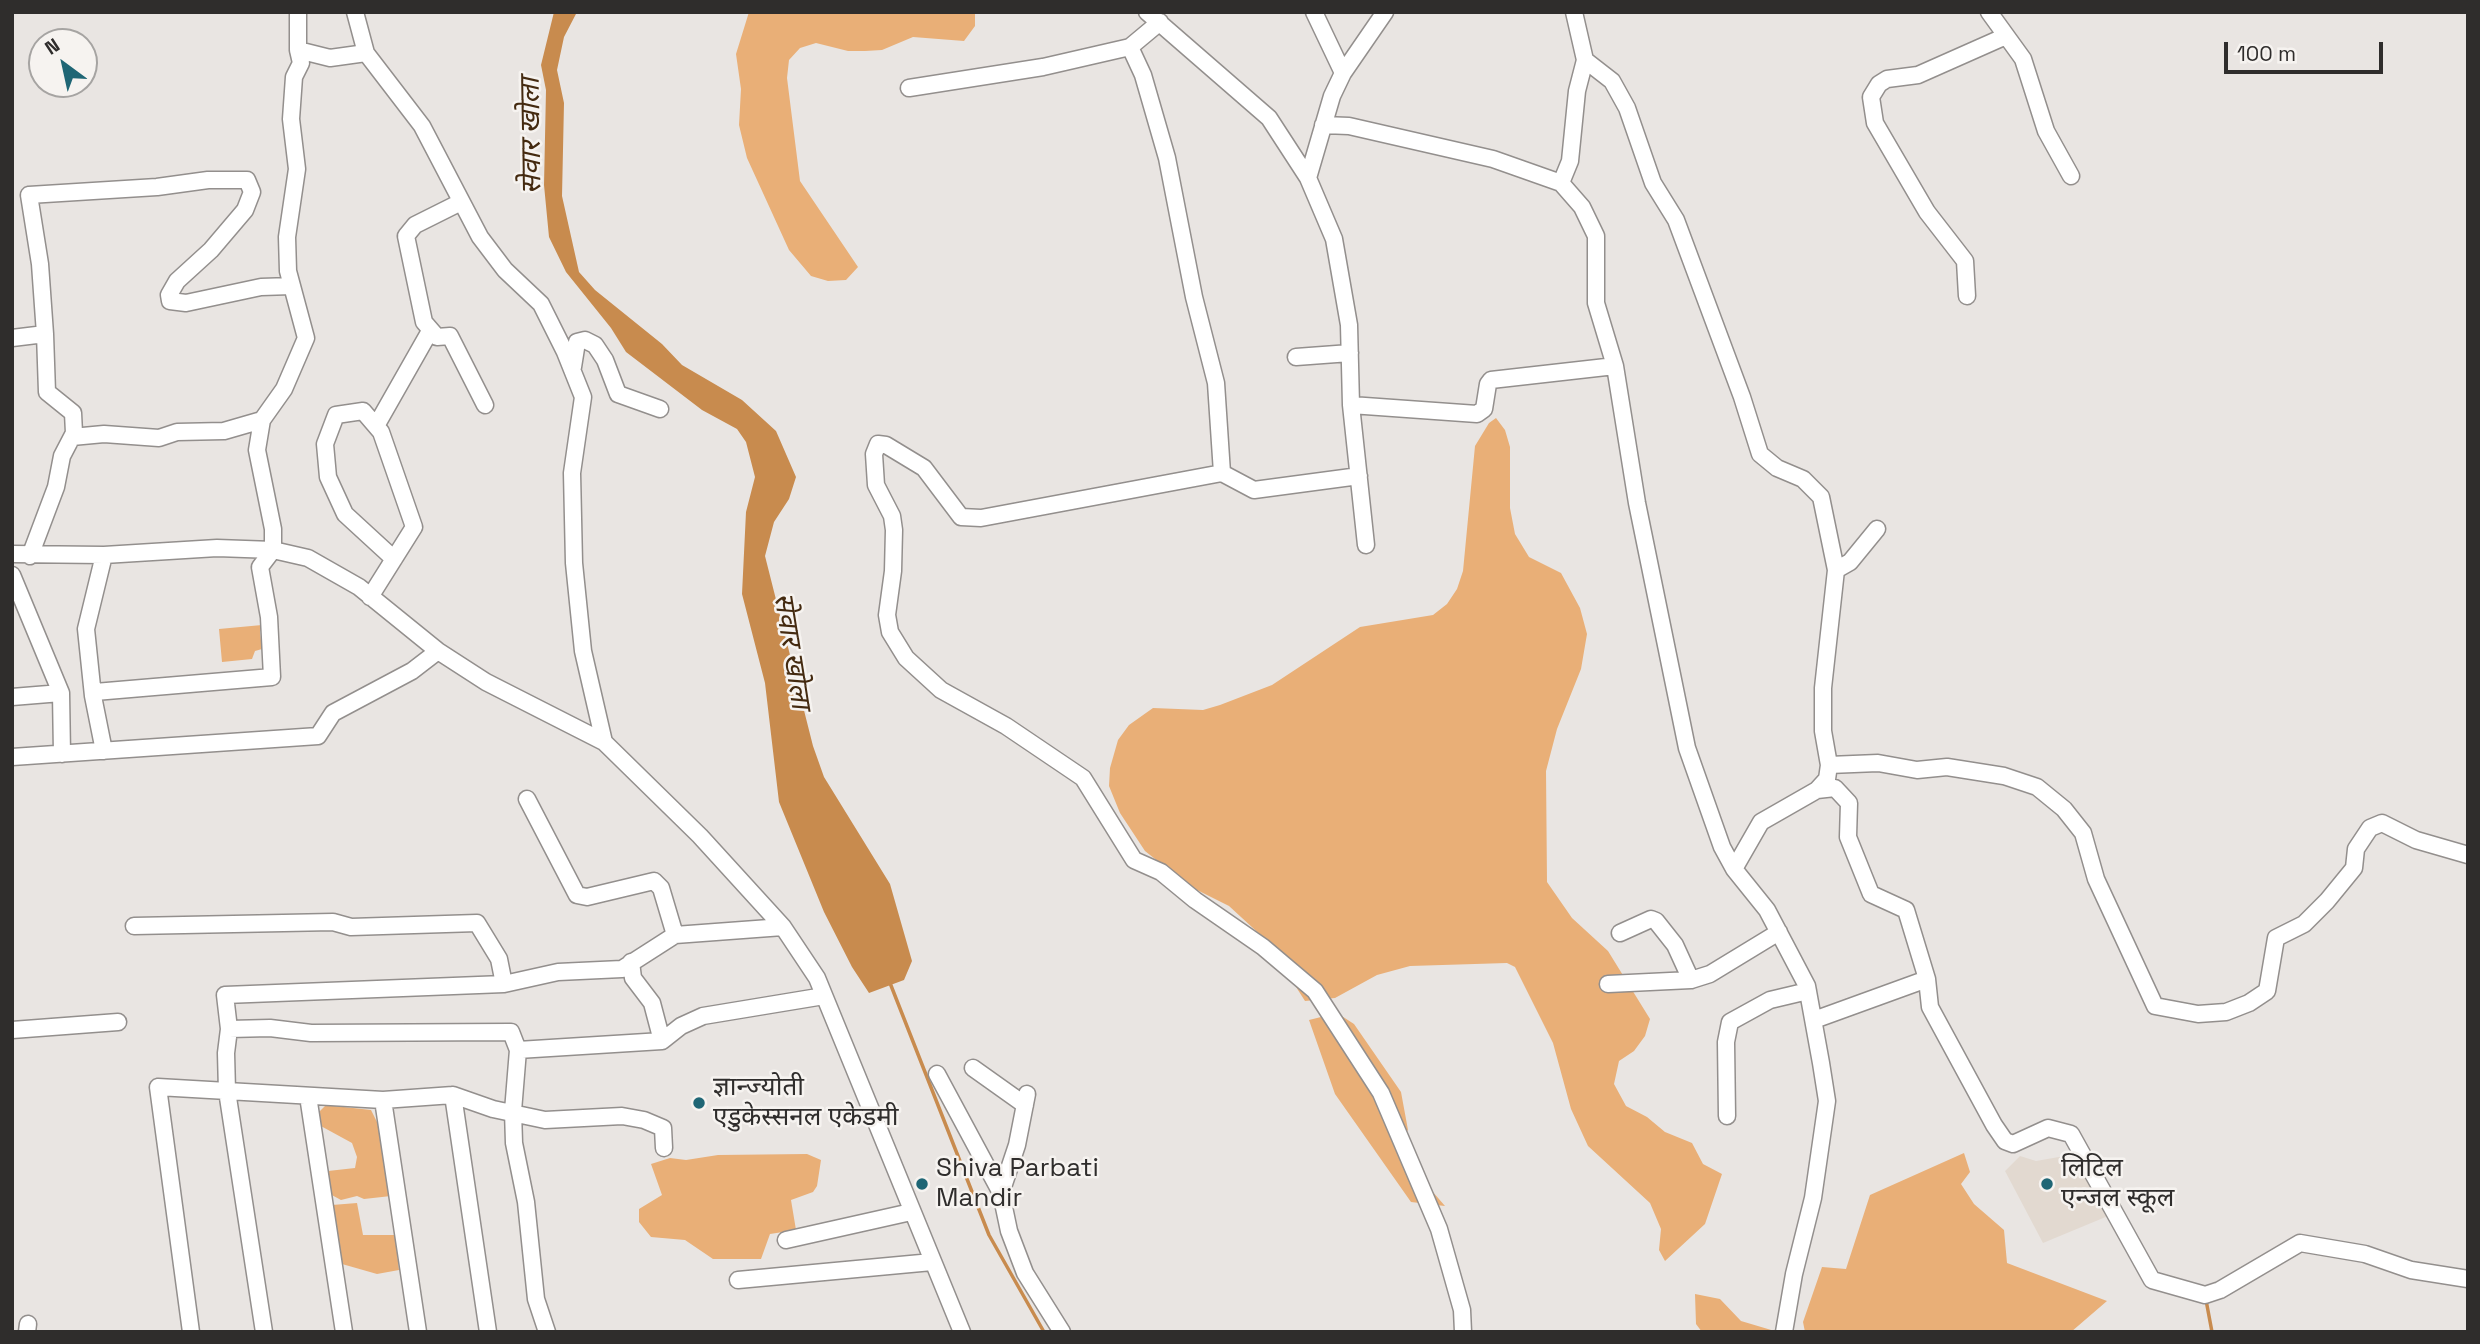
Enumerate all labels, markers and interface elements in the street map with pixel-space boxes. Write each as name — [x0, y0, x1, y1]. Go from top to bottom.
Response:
north arrow — [28, 28, 98, 98]
scale bar — [2228, 28, 2387, 72]
text: N — [40, 33, 65, 61]
text: 100 m — [2237, 40, 2296, 67]
water label: सेवार खोला — [514, 77, 550, 195]
water label: सेवार खोला — [765, 591, 817, 711]
place label: ज्ञान्ज्योती एडुकेस्सनल एकेडमी — [713, 1072, 898, 1134]
marker: ज्ञान्ज्योती एडुकेस्सनल एकेडमी — [691, 1095, 707, 1111]
place label: Shiva Parbati Mandir — [936, 1153, 1099, 1214]
place label: लिटिल एन्जल स्कूल — [2061, 1153, 2174, 1214]
marker: Shiva Parbati Mandir — [914, 1176, 930, 1192]
marker: लिटिल एन्जल स्कूल — [2039, 1176, 2055, 1192]

